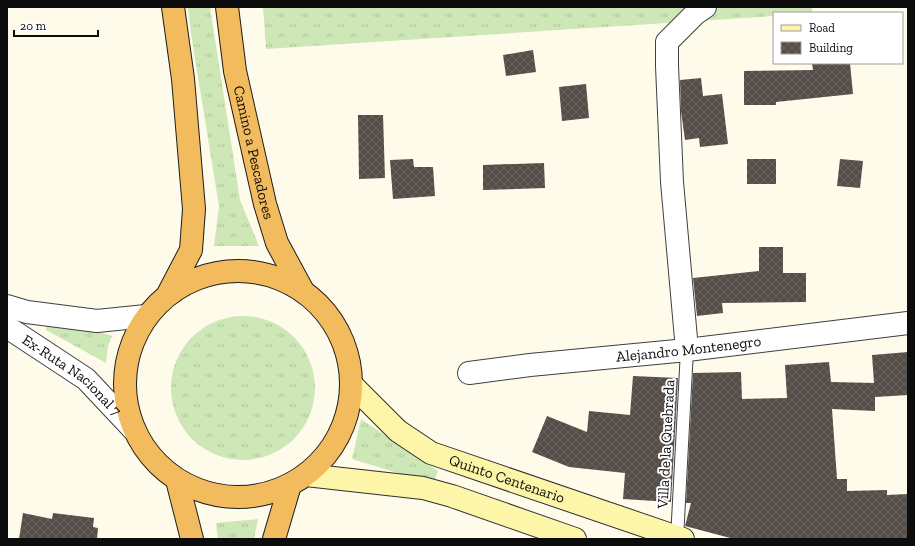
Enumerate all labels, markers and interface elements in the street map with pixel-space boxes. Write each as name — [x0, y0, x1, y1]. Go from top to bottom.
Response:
scale bar — [14, 12, 98, 38]
legend — [773, 12, 903, 64]
text: 20 m — [20, 19, 47, 33]
text: Road — [809, 21, 835, 35]
text: Building — [809, 41, 853, 55]
street label: Camino a Pescadores — [230, 84, 278, 221]
street label: Ex-Ruta Nacional 7 — [19, 330, 125, 420]
street label: Alejandro Montenegro — [615, 332, 763, 366]
street label: Villa de la Quebrada — [654, 379, 678, 510]
street label: Quinto Centenario — [447, 451, 567, 507]

